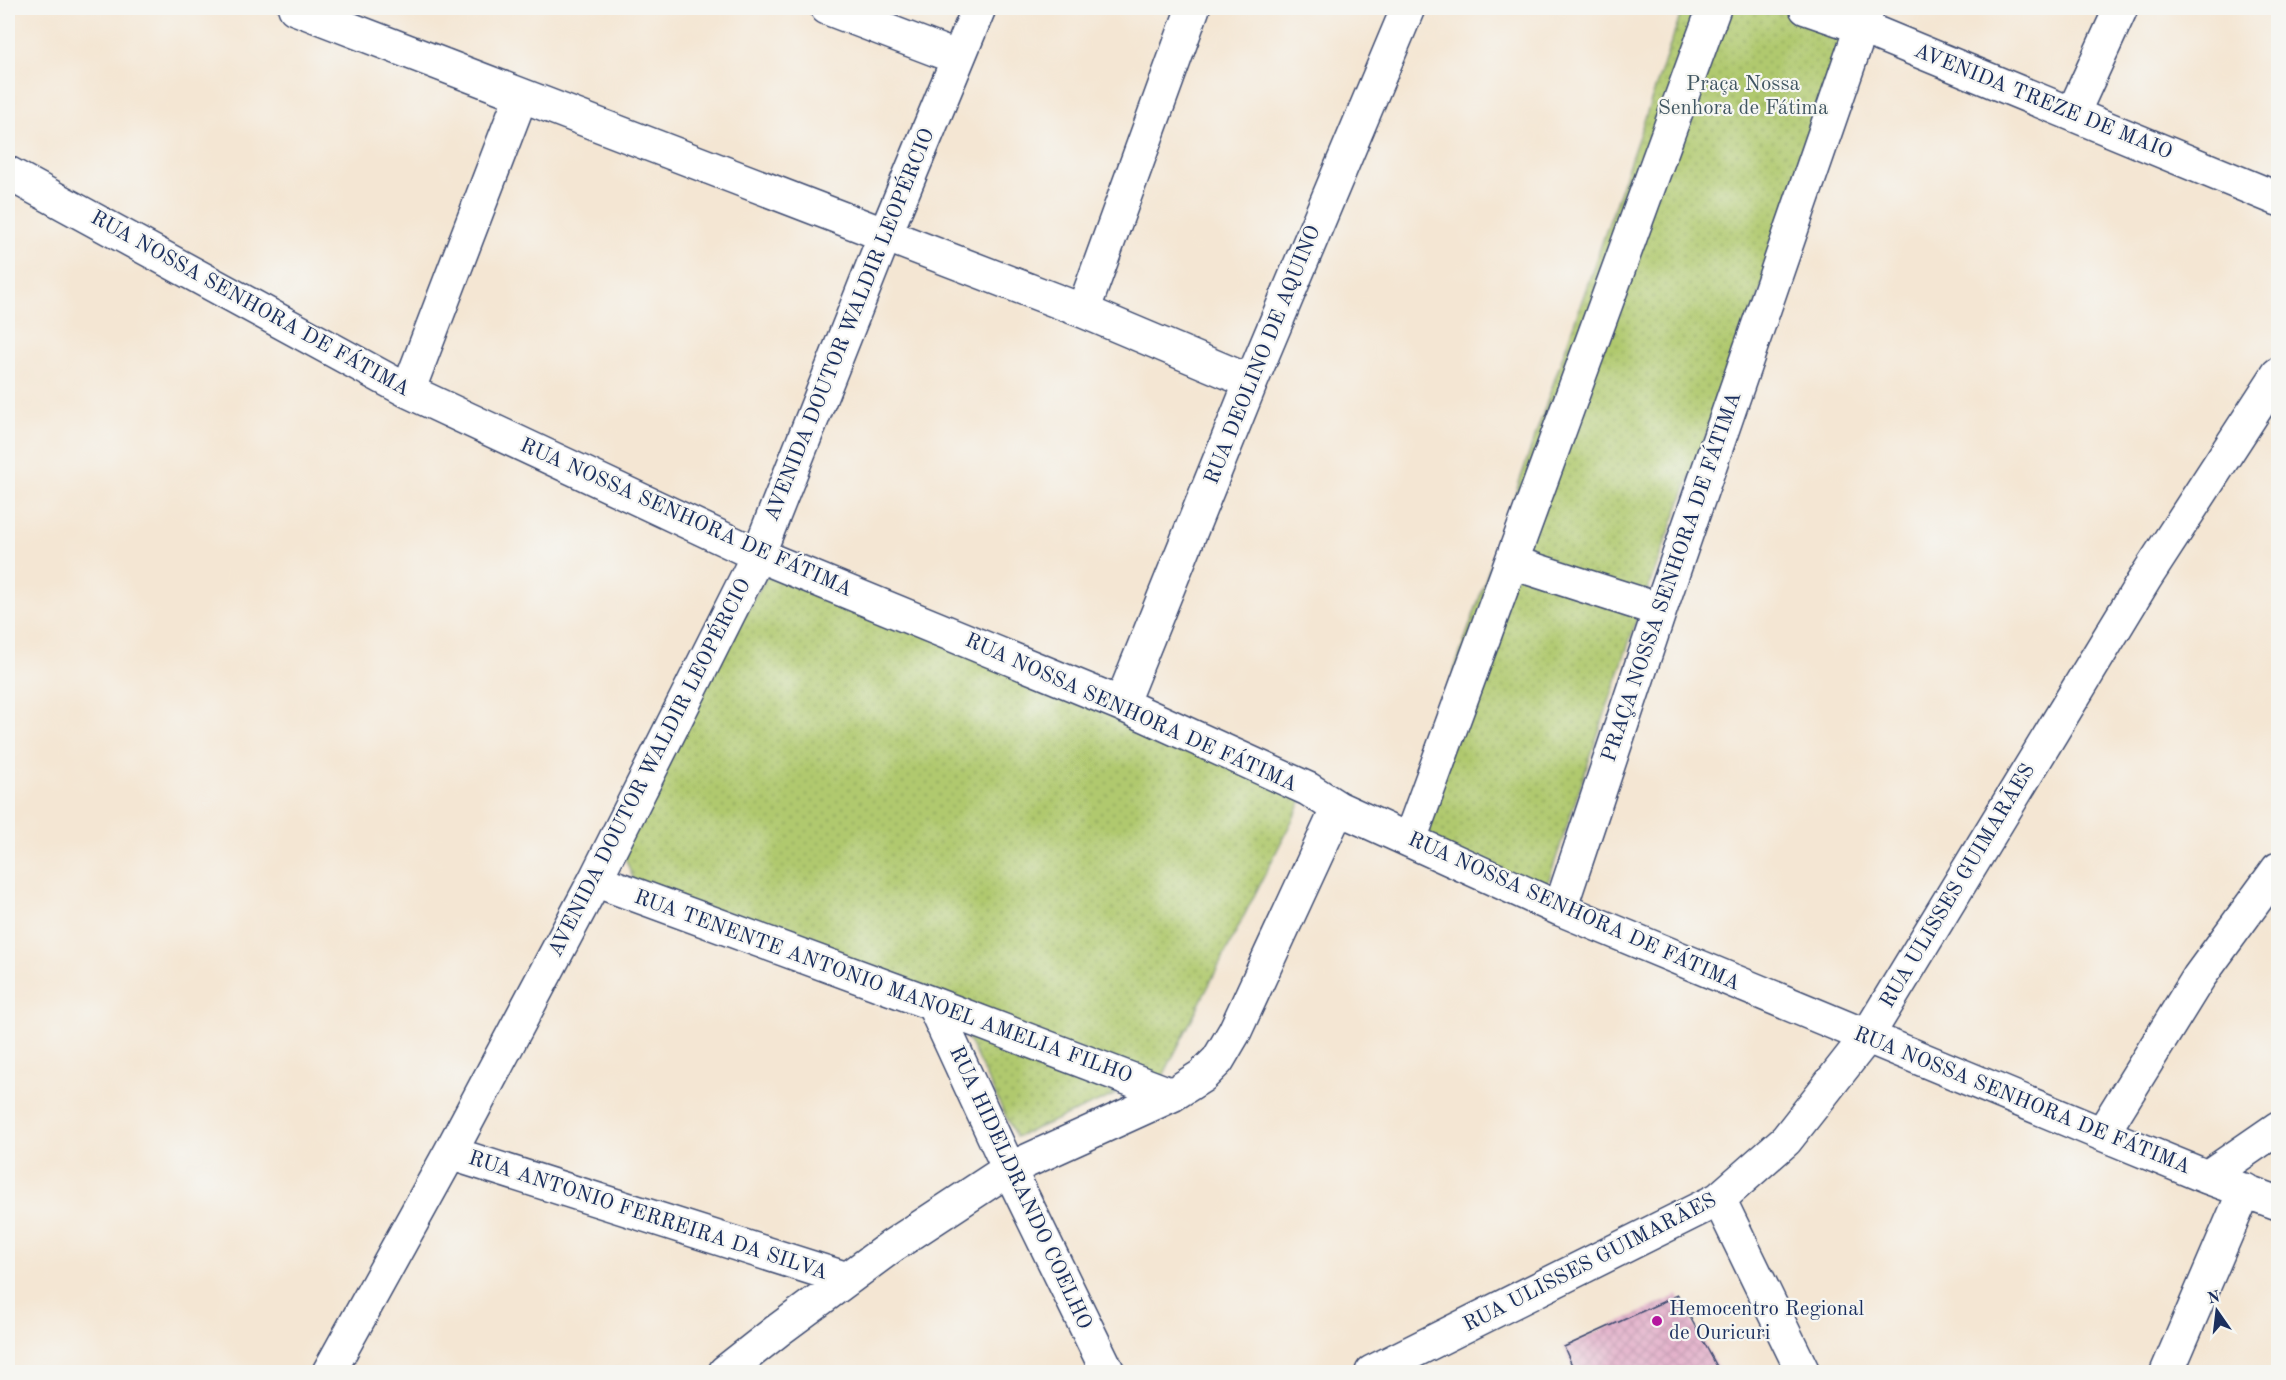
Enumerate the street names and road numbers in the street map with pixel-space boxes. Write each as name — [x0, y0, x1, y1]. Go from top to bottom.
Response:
street label: AVENIDA TREZE DE MAIO — [1911, 40, 2175, 164]
street label: AVENIDA DOUTOR WALDIR LEOPÉRCIO — [758, 124, 939, 524]
street label: RUA NOSSA SENHORA DE FÁTIMA — [87, 204, 415, 401]
street label: RUA DEOLINO DE AQUINO — [1201, 223, 1325, 487]
street label: PRAÇA NOSSA SENHORA DE FÁTIMA — [1595, 388, 1745, 765]
street label: RUA NOSSA SENHORA DE FÁTIMA — [517, 431, 857, 601]
street label: AVENIDA DOUTOR WALDIR LEOPÉRCIO — [541, 574, 755, 960]
street label: RUA NOSSA SENHORA DE FÁTIMA — [962, 626, 1302, 796]
street label: RUA ULISSES GUIMARÃES — [1873, 758, 2039, 1012]
street label: RUA NOSSA SENHORA DE FÁTIMA — [1405, 825, 1745, 995]
street label: RUA TENENTE ANTONIO MANOEL AMELIA FILHO — [631, 887, 1135, 1087]
street label: RUA NOSSA SENHORA DE FÁTIMA — [1851, 1020, 2195, 1178]
street label: RUA HIDELDRANDO COELHO — [945, 1043, 1095, 1333]
street label: RUA ANTONIO FERREIRA DA SILVA — [466, 1148, 830, 1284]
street label: RUA ULISSES GUIMARÃES — [1458, 1186, 1720, 1336]

